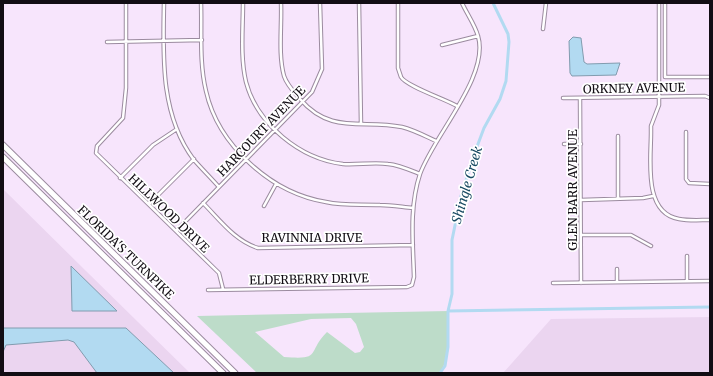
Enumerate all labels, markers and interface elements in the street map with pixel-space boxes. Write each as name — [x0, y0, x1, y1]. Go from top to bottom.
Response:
street label: ORKNEY AVENUE — [583, 80, 686, 96]
street label: HARCOURT AVENUE — [214, 82, 308, 179]
street label: GLEN BARR AVENUE — [565, 129, 580, 251]
water label: Shingle Creek — [448, 144, 486, 226]
street label: HILLWOOD DRIVE — [125, 170, 213, 256]
street label: FLORIDA'S TURNPIKE — [75, 202, 178, 302]
street label: RAVINNIA DRIVE — [262, 230, 363, 245]
street label: ELDERBERRY DRIVE — [249, 270, 369, 288]

